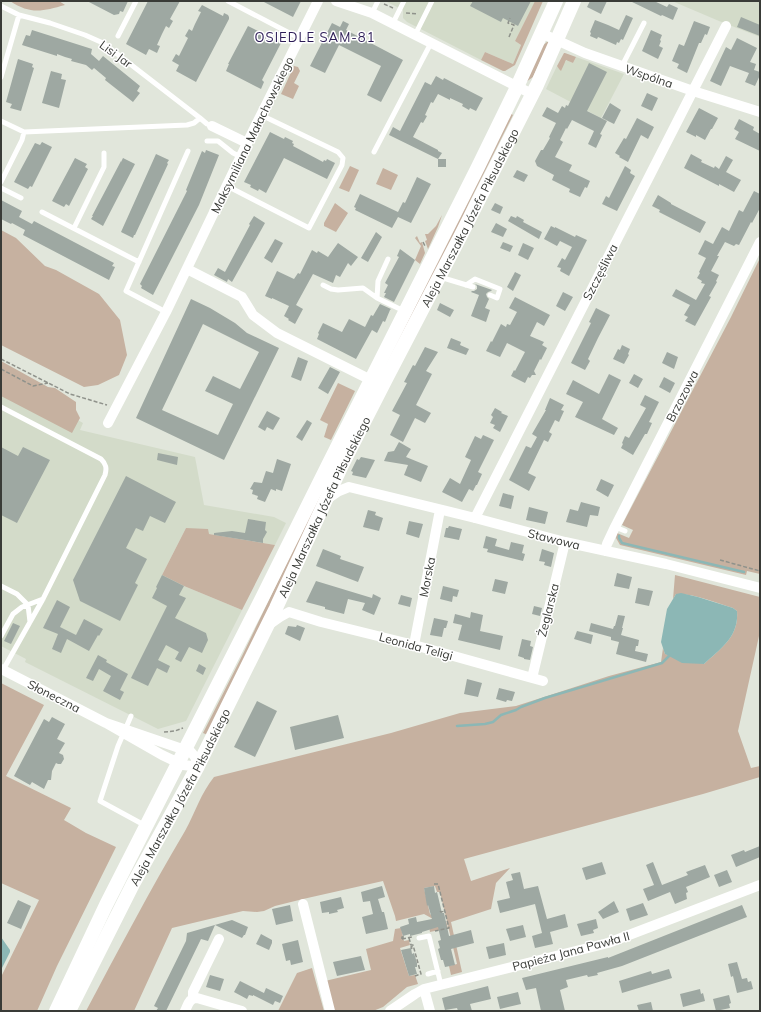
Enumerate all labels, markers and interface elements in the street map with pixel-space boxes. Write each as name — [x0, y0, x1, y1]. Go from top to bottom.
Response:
district label: OSIEDLE SAM-81 — [255, 29, 375, 45]
street label: Lisi Jar — [97, 37, 136, 71]
street label: Maksymiliana Małachowskiego — [207, 54, 297, 216]
street label: Wspólna — [623, 61, 675, 91]
street label: Aleja Marszałka Józefa Piłsudskiego — [417, 126, 521, 309]
street label: Szczęśliwa — [579, 241, 621, 303]
street label: Brzozowa — [663, 368, 701, 424]
street label: Aleja Marszałka Józefa Piłsudskiego — [274, 414, 373, 600]
street label: Stawowa — [526, 525, 582, 553]
street label: Morska — [416, 556, 438, 598]
street label: Żeglarska — [534, 582, 562, 638]
street label: Leonida Teligi — [377, 629, 455, 663]
street label: Słoneczna — [25, 676, 83, 716]
street label: Aleja Marszałka Józefa Piłsudskiego — [126, 706, 233, 888]
street label: Papieża Jana Pawła II — [511, 928, 631, 974]

